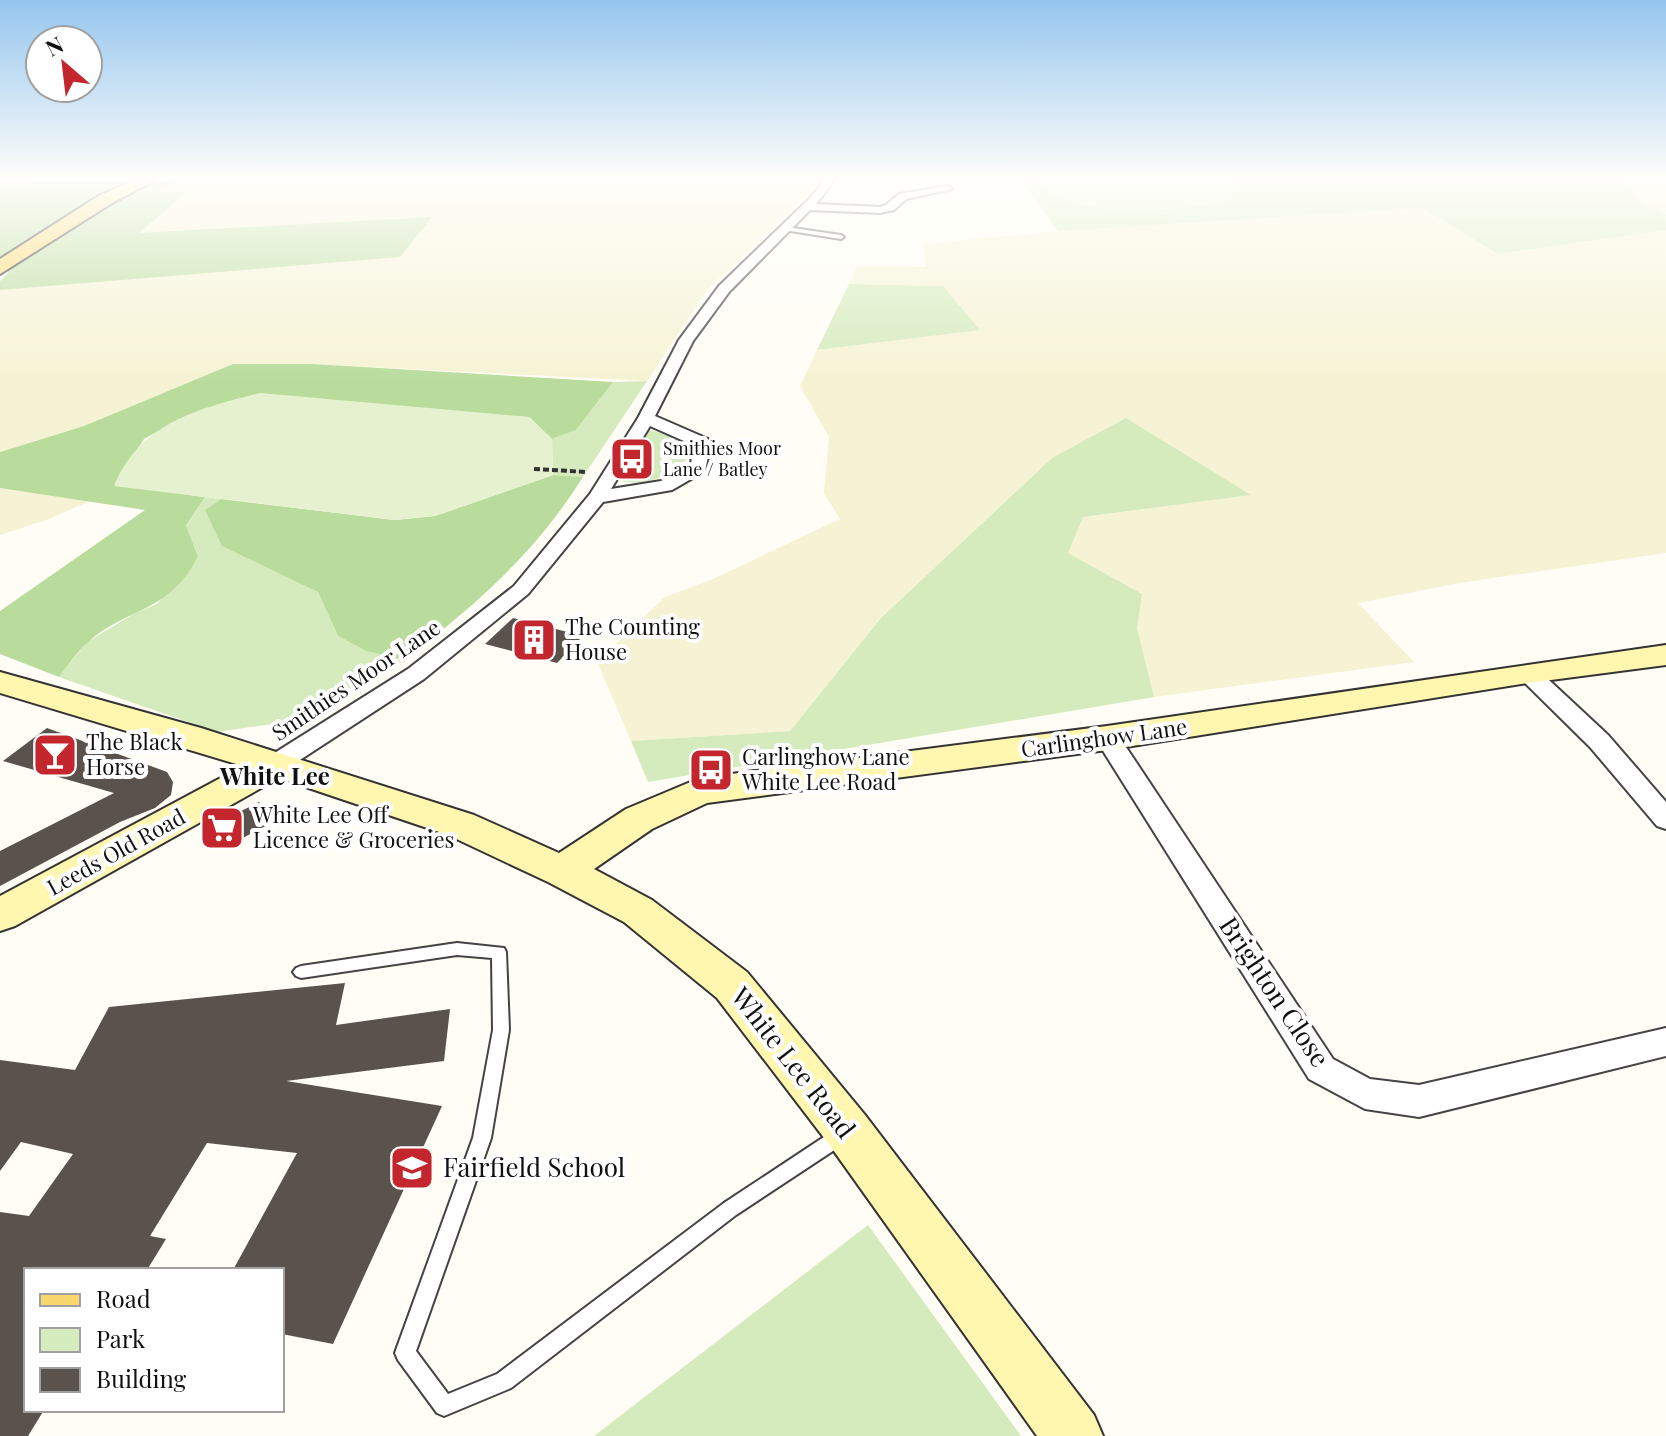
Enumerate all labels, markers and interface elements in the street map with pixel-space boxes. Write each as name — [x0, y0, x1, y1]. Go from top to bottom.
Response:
north arrow — [24, 24, 104, 104]
text: N — [40, 28, 68, 62]
bus stop icon: Smithies Moor Lane / Batley — [608, 435, 656, 483]
place label: Smithies Moor Lane / Batley — [663, 436, 781, 481]
place label: The Counting House — [565, 611, 700, 666]
street label: Smithies Moor Lane — [265, 612, 446, 747]
building icon: The Counting House — [510, 616, 558, 664]
street label: Carlinghow Lane — [1019, 710, 1189, 764]
place label: The Black Horse — [86, 726, 183, 781]
bar icon: The Black Horse — [31, 731, 79, 779]
place label: Carlinghow Lane White Lee Road — [741, 741, 910, 796]
bus stop icon: Carlinghow Lane White Lee Road — [687, 746, 735, 794]
district label: White Lee — [219, 759, 330, 791]
place label: White Lee Off Licence & Groceries — [252, 799, 454, 854]
street label: Leeds Old Road — [41, 801, 190, 902]
supermarket icon: White Lee Off Licence & Groceries — [198, 804, 246, 852]
street label: Brighton Close — [1212, 909, 1338, 1073]
street label: White Lee Road — [724, 979, 864, 1145]
school or university icon: Fairfield School — [388, 1144, 436, 1192]
place label: Fairfield School — [443, 1149, 625, 1184]
legend — [24, 1268, 284, 1412]
text: Road — [96, 1282, 151, 1314]
text: Park — [96, 1322, 146, 1354]
text: Building — [96, 1362, 187, 1394]

